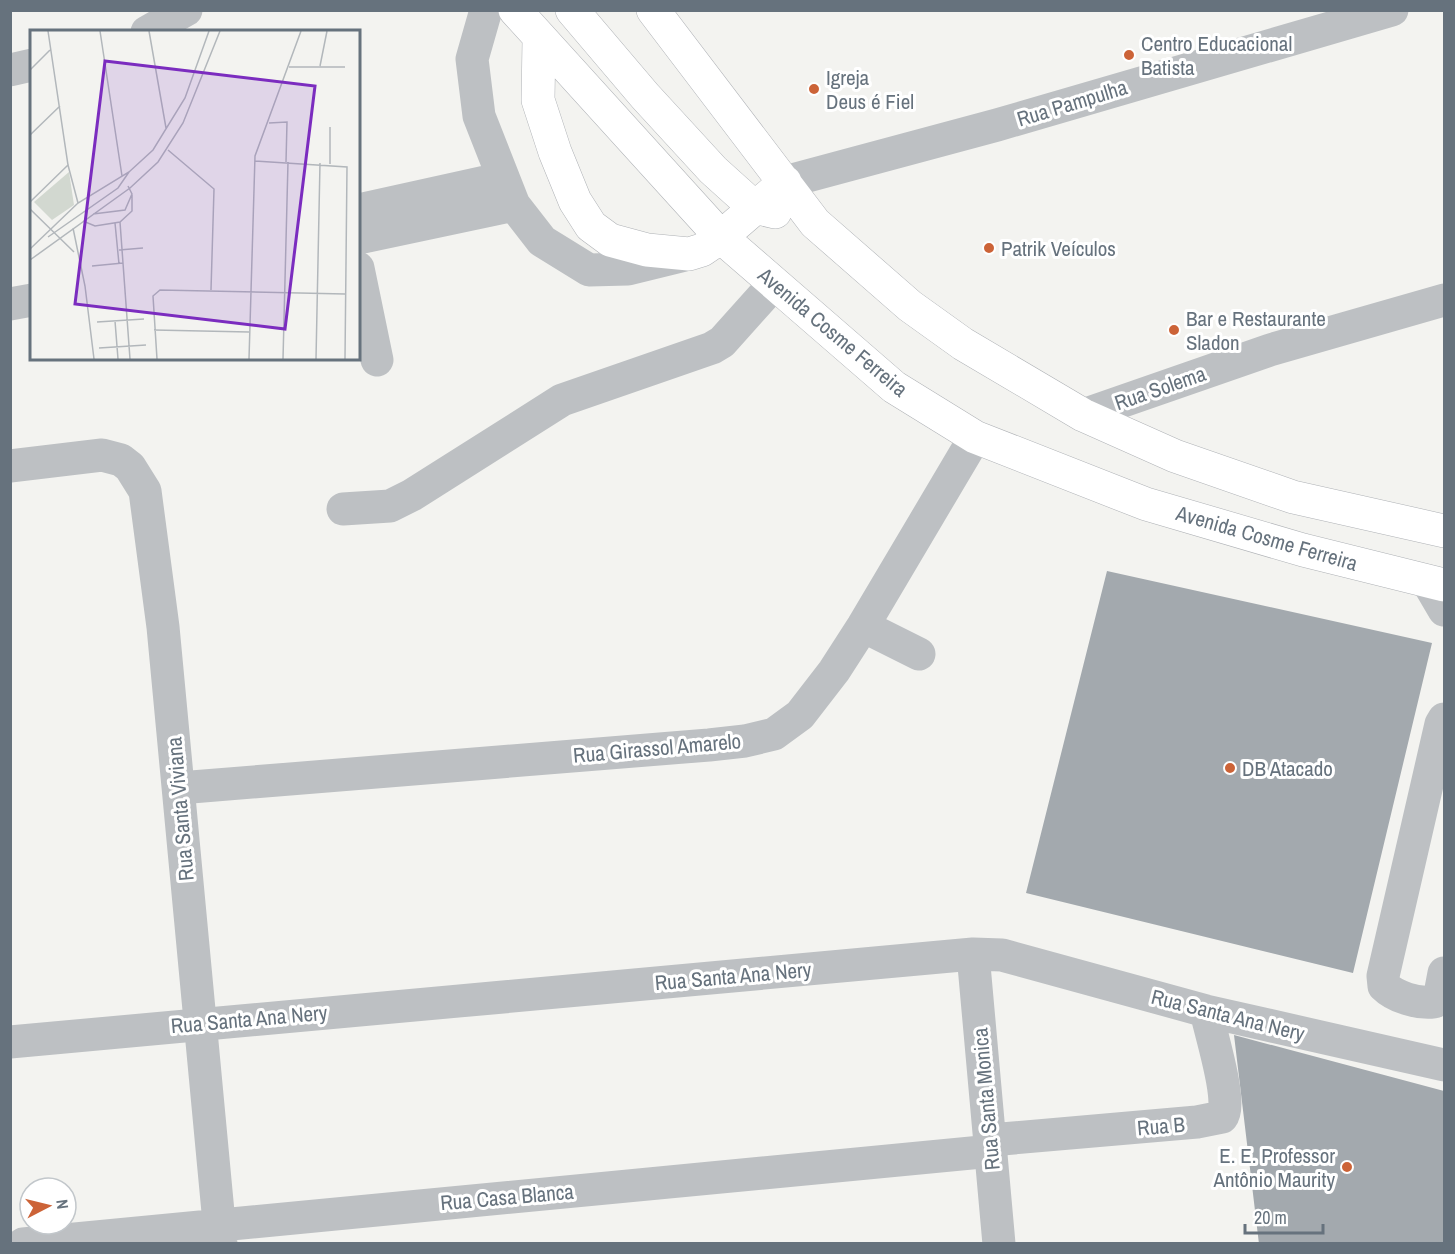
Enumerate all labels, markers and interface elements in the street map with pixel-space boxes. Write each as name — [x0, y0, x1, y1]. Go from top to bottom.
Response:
place label: Centro Educacional Batista — [1141, 29, 1292, 82]
inset map — [30, 30, 360, 360]
marker: Centro Educacional Batista — [1122, 48, 1136, 62]
place label: Igreja Deus é Fiel — [826, 63, 914, 116]
street label: Rua Pampulha — [1013, 72, 1131, 134]
marker: Igreja Deus é Fiel — [807, 82, 821, 96]
place label: Patrik Veículos — [1001, 234, 1116, 263]
marker: Patrik Veículos — [982, 241, 996, 255]
street label: Avenida Cosme Ferreira — [751, 260, 914, 404]
place label: Bar e Restaurante Sladon — [1186, 304, 1326, 357]
marker: Bar e Restaurante Sladon — [1167, 323, 1181, 337]
street label: Rua Solema — [1110, 359, 1210, 417]
street label: Avenida Cosme Ferreira — [1172, 498, 1361, 578]
street label: Rua Girassol Amarelo — [572, 726, 742, 770]
street label: Rua Santa Viviana — [159, 735, 201, 882]
place label: DB Atacado — [1242, 754, 1333, 783]
marker: DB Atacado — [1223, 761, 1237, 775]
street label: Rua Santa Ana Nery — [654, 955, 813, 997]
street label: Rua Santa Ana Nery — [1148, 982, 1308, 1048]
street label: Rua Santa Ana Nery — [170, 998, 329, 1040]
street label: Rua Santa Monica — [965, 1026, 1007, 1171]
street label: Rua B — [1136, 1109, 1186, 1143]
place label: E. E. Professor Antônio Maurity — [1212, 1141, 1335, 1194]
marker: E. E. Professor Antônio Maurity — [1340, 1160, 1354, 1174]
north arrow — [18, 1176, 78, 1236]
street label: Rua Casa Blanca — [439, 1177, 575, 1217]
scale bar — [1245, 1197, 1323, 1235]
text: N — [51, 1198, 74, 1210]
text: 20 m — [1254, 1205, 1287, 1230]

